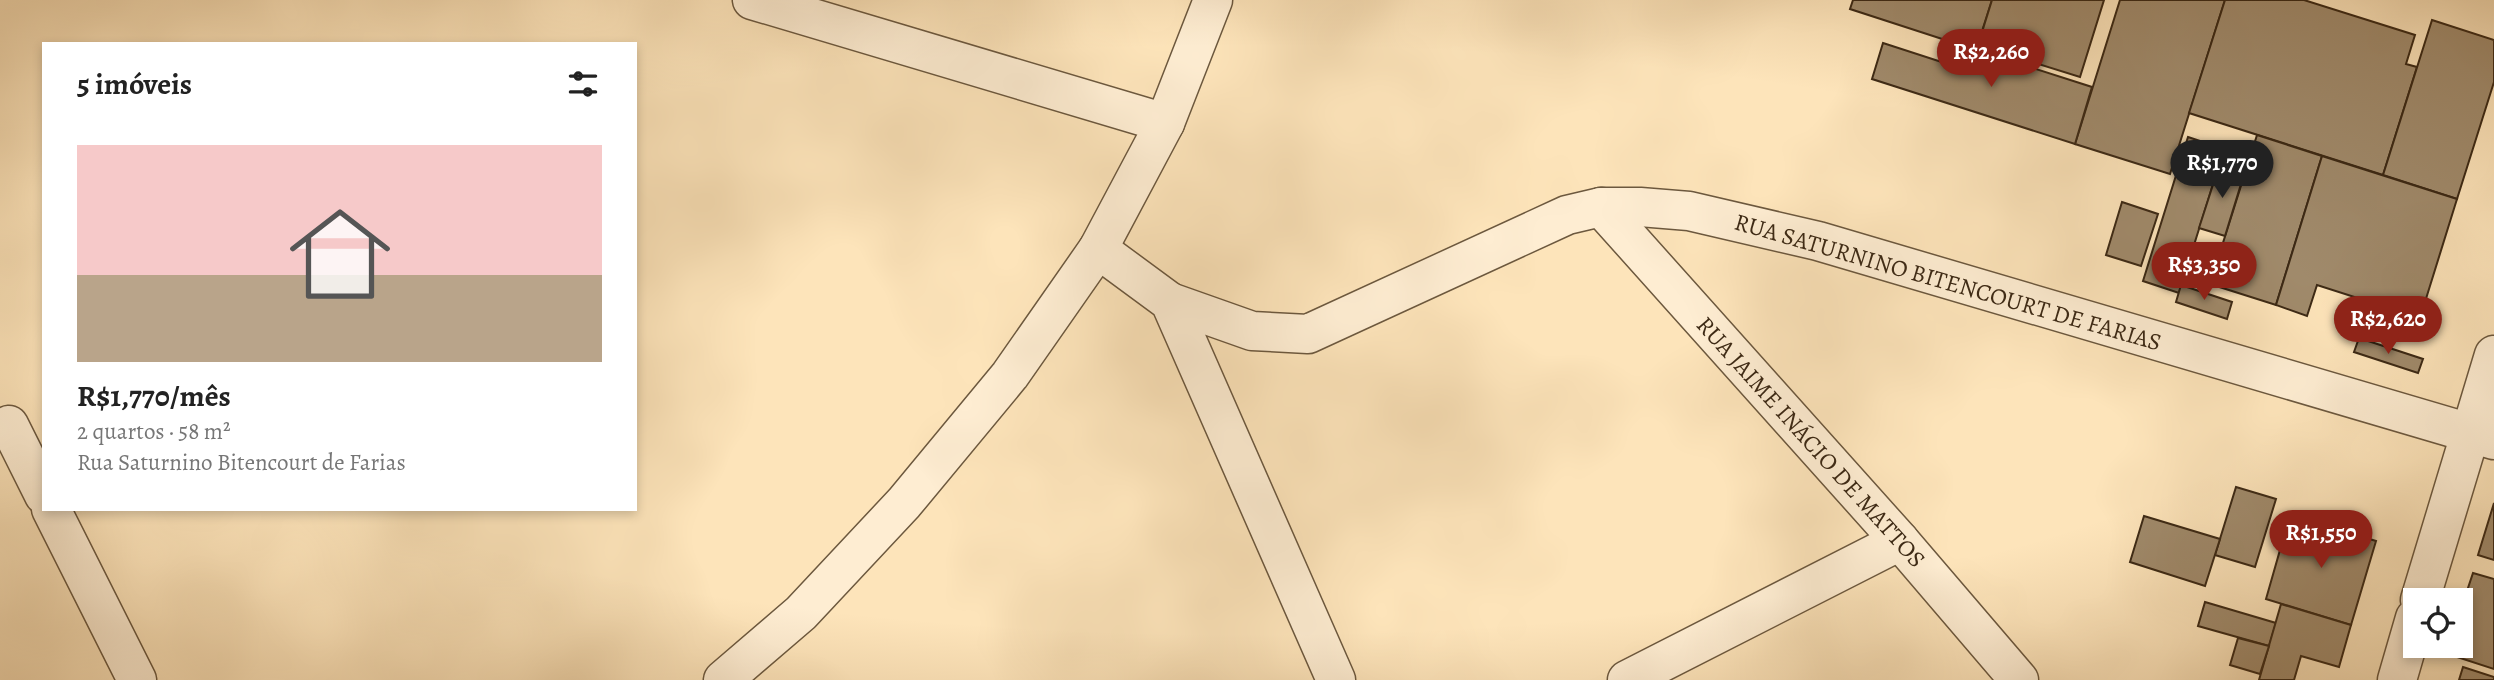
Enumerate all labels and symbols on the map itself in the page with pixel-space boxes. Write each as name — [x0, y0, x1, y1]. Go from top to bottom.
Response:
pin: R$2,260 — [1926, 29, 2056, 89]
pin: R$1,770 — [2157, 140, 2287, 200]
street label: RUA SATURNINO BITENCOURT DE FARIAS — [1731, 206, 2165, 358]
pin: R$3,350 — [2139, 243, 2269, 302]
pin: R$2,620 — [2323, 296, 2453, 356]
street label: RUA JAIME INÁCIO DE MATTOS — [1689, 309, 1933, 575]
pin: R$1,550 — [2256, 510, 2386, 570]

